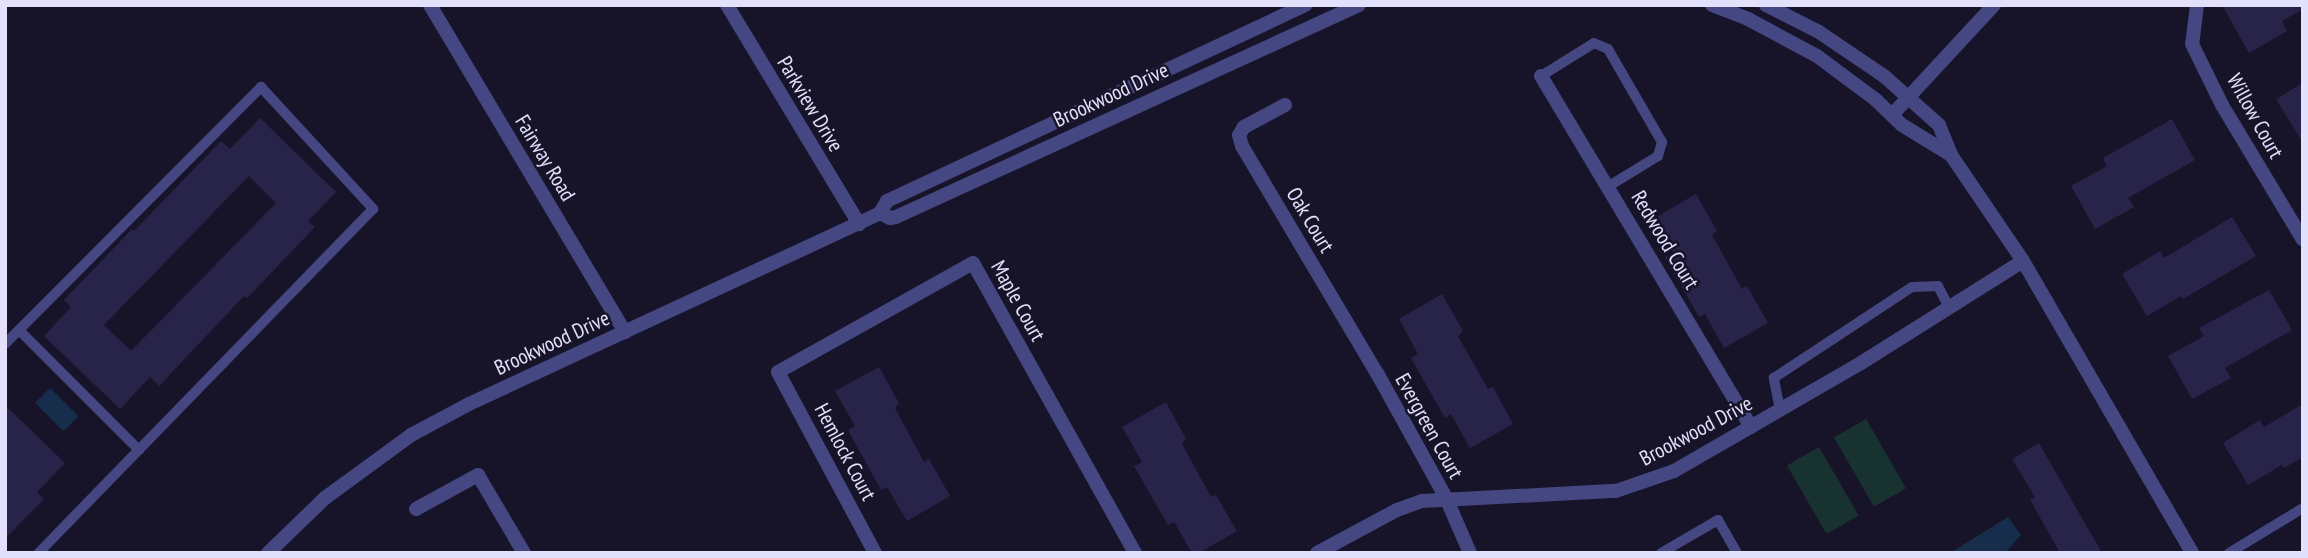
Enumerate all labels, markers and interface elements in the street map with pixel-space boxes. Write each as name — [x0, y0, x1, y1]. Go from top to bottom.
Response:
street label: Parkview Drive — [772, 51, 848, 157]
street label: Brookwood Drive — [1049, 57, 1173, 133]
street label: Willow Court — [2221, 69, 2289, 163]
street label: Fairway Road — [509, 110, 581, 206]
street label: Oak Court — [1281, 183, 1339, 257]
street label: Redwood Court — [1626, 186, 1704, 294]
street label: Maple Court — [986, 256, 1050, 346]
street label: Brookwood Drive — [490, 305, 614, 381]
street label: Evergreen Court — [1390, 369, 1468, 483]
street label: Brookwood Drive — [1635, 391, 1757, 471]
street label: Hemlock Court — [809, 399, 881, 505]

